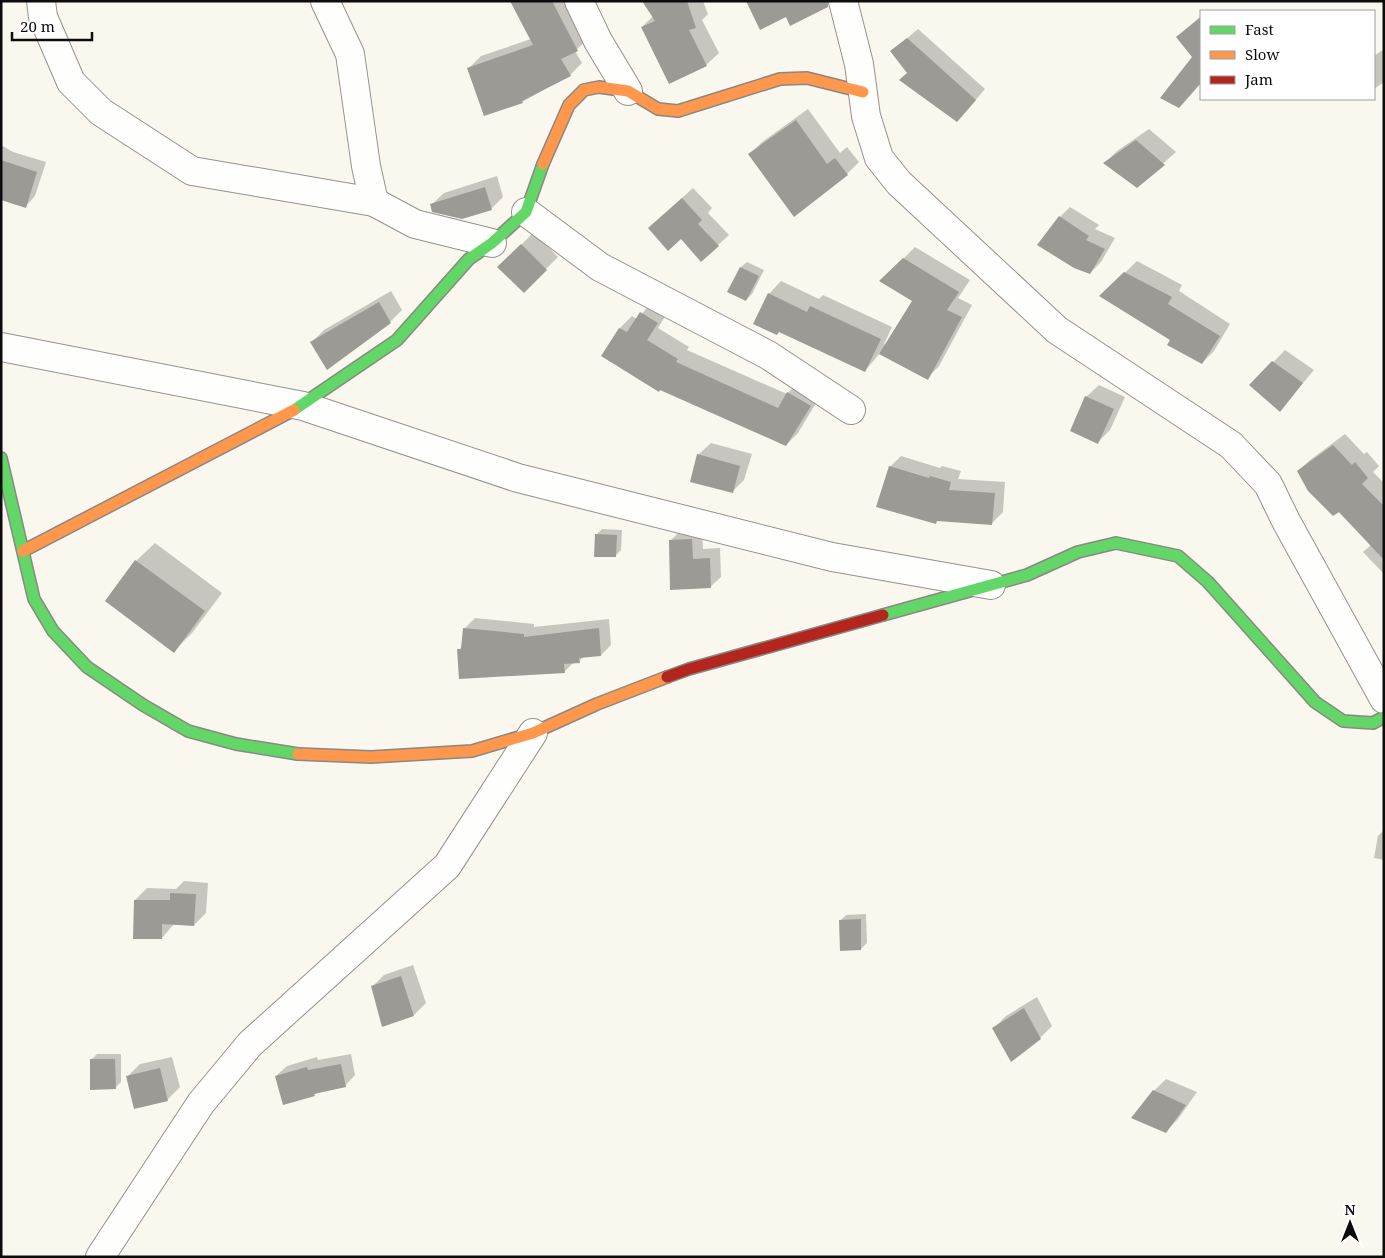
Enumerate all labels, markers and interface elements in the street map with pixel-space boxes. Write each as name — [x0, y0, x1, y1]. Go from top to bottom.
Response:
scale bar — [12, 10, 92, 42]
legend — [1200, 10, 1375, 100]
text: 20 m — [20, 16, 55, 36]
text: Fast — [1245, 19, 1274, 39]
text: Slow — [1245, 44, 1279, 64]
text: Jam — [1244, 69, 1273, 89]
north arrow — [1325, 1198, 1375, 1248]
text: N — [1344, 1200, 1356, 1219]

